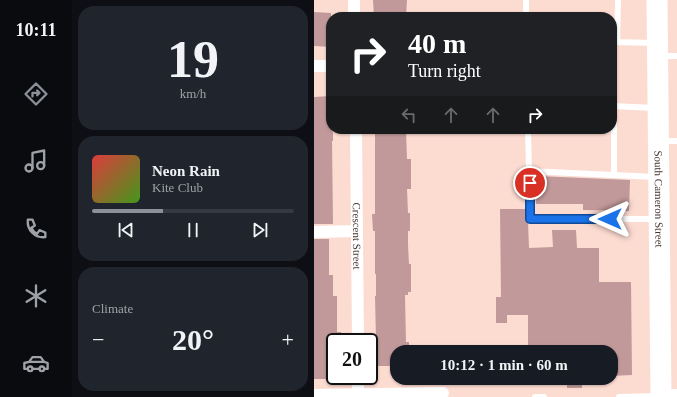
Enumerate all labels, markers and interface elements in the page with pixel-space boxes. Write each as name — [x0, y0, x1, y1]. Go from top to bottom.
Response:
text: 10:11 — [15, 20, 57, 40]
icon: right — [342, 28, 394, 80]
text: 40 m — [408, 28, 466, 59]
text: 19 — [167, 31, 219, 88]
text: Turn right — [408, 61, 481, 81]
icon: directions — [22, 80, 50, 108]
text: km/h — [180, 86, 206, 101]
icon: left — [398, 104, 420, 126]
icon: ahead — [440, 104, 462, 126]
icon: ahead — [482, 104, 504, 126]
icon: right — [524, 104, 546, 126]
icon: music — [22, 147, 50, 175]
street label: South Cameron Street — [653, 150, 665, 248]
text: Neon Rain — [152, 163, 220, 179]
pin — [513, 166, 547, 200]
icon: arrive — [519, 172, 541, 194]
text: Kite Club — [152, 180, 203, 195]
position arrow — [589, 198, 631, 240]
street label: Crescent Street — [351, 202, 363, 270]
icon: phone — [22, 215, 50, 243]
icon: previous — [115, 219, 137, 241]
icon: pause — [182, 219, 204, 241]
icon: next — [249, 219, 271, 241]
icon: climate — [22, 282, 50, 310]
text: Climate — [92, 301, 133, 316]
text: 20° — [172, 323, 214, 356]
text: − — [92, 327, 104, 352]
text: + — [282, 327, 294, 352]
speed limit sign: 20 — [326, 333, 378, 385]
icon: car — [22, 349, 50, 377]
text: 10:12 · 1 min · 60 m — [440, 357, 568, 373]

